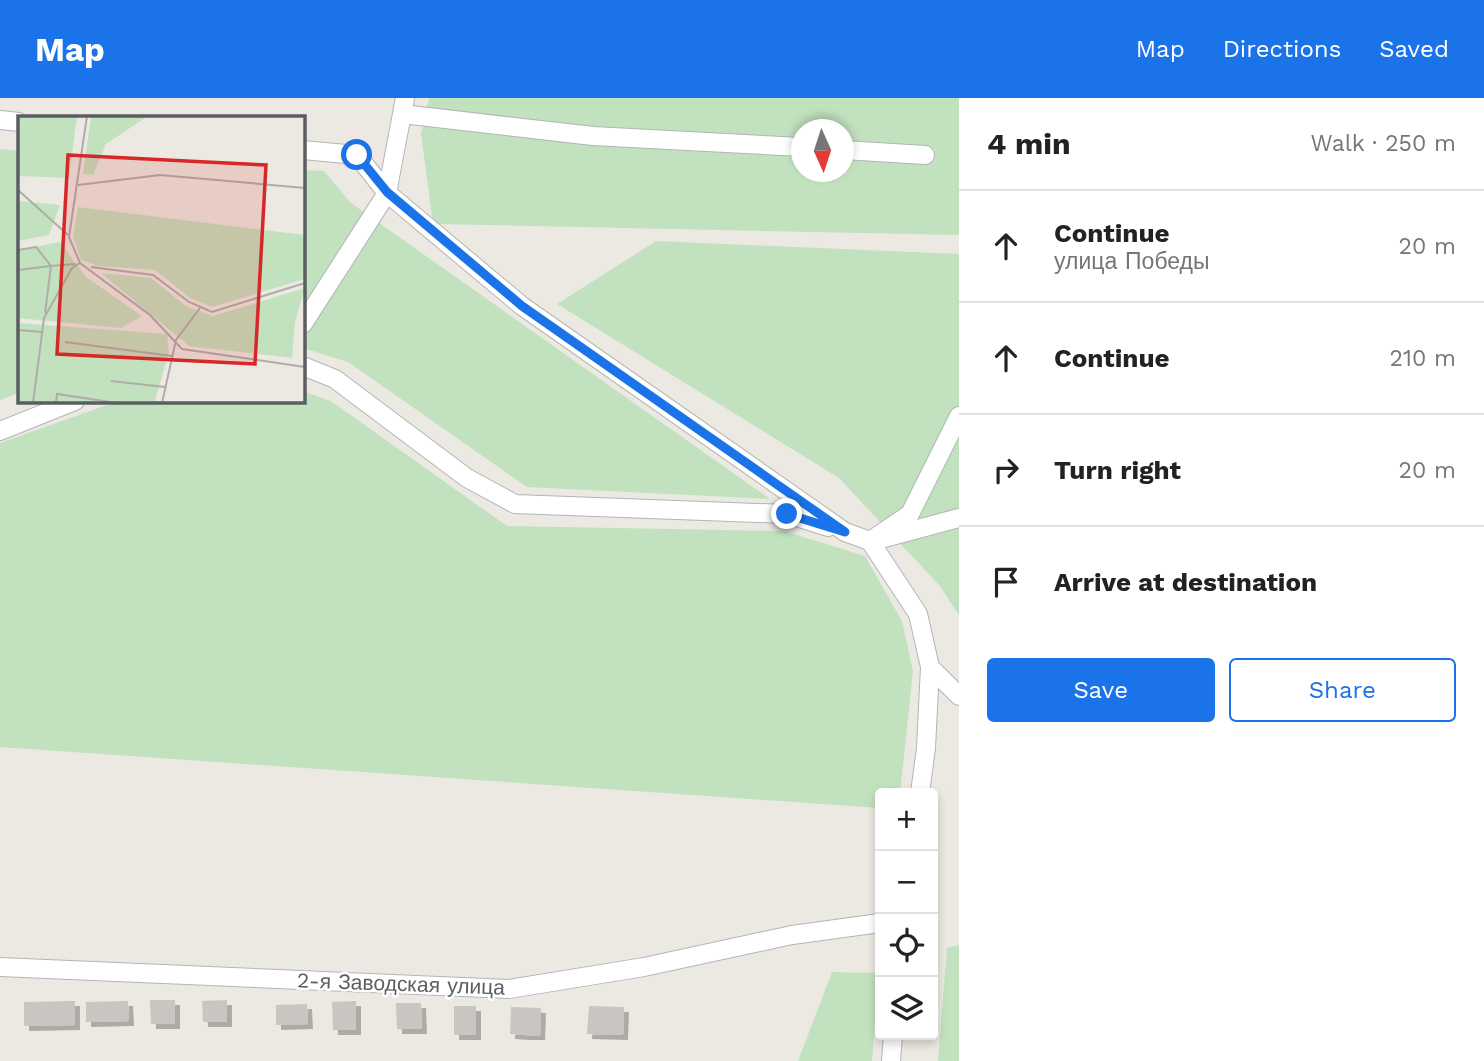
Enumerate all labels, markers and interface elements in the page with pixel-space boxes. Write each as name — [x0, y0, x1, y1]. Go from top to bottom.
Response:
text: Map — [35, 30, 105, 69]
text: Map — [1136, 35, 1185, 63]
text: Directions — [1223, 35, 1341, 63]
text: Saved — [1379, 35, 1449, 63]
inset map — [18, 116, 304, 402]
north arrow — [791, 119, 854, 182]
text: 4 min — [987, 126, 1071, 161]
text: Walk · 250 m — [1310, 130, 1456, 157]
route start — [341, 139, 372, 170]
text: Continue — [1054, 218, 1170, 248]
icon: ahead — [987, 227, 1025, 265]
text: 20 m — [1399, 233, 1456, 260]
text: улица Победы — [1054, 248, 1210, 275]
icon: ahead — [987, 339, 1025, 377]
text: Continue — [1054, 343, 1170, 373]
text: 210 m — [1390, 345, 1456, 372]
icon: right — [987, 451, 1025, 489]
text: Turn right — [1054, 455, 1181, 485]
text: 20 m — [1399, 457, 1456, 484]
route end — [771, 498, 802, 529]
icon: arrive — [987, 563, 1025, 601]
text: Arrive at destination — [1054, 567, 1317, 597]
button: Save — [987, 658, 1215, 722]
button: Share — [1229, 658, 1456, 722]
map controls — [875, 788, 938, 1040]
button: + — [875, 788, 938, 851]
button: − — [875, 851, 938, 914]
button: locate — [875, 914, 938, 977]
street label: 2-я Заводская улица — [297, 967, 506, 1000]
button: layers — [875, 977, 938, 1040]

